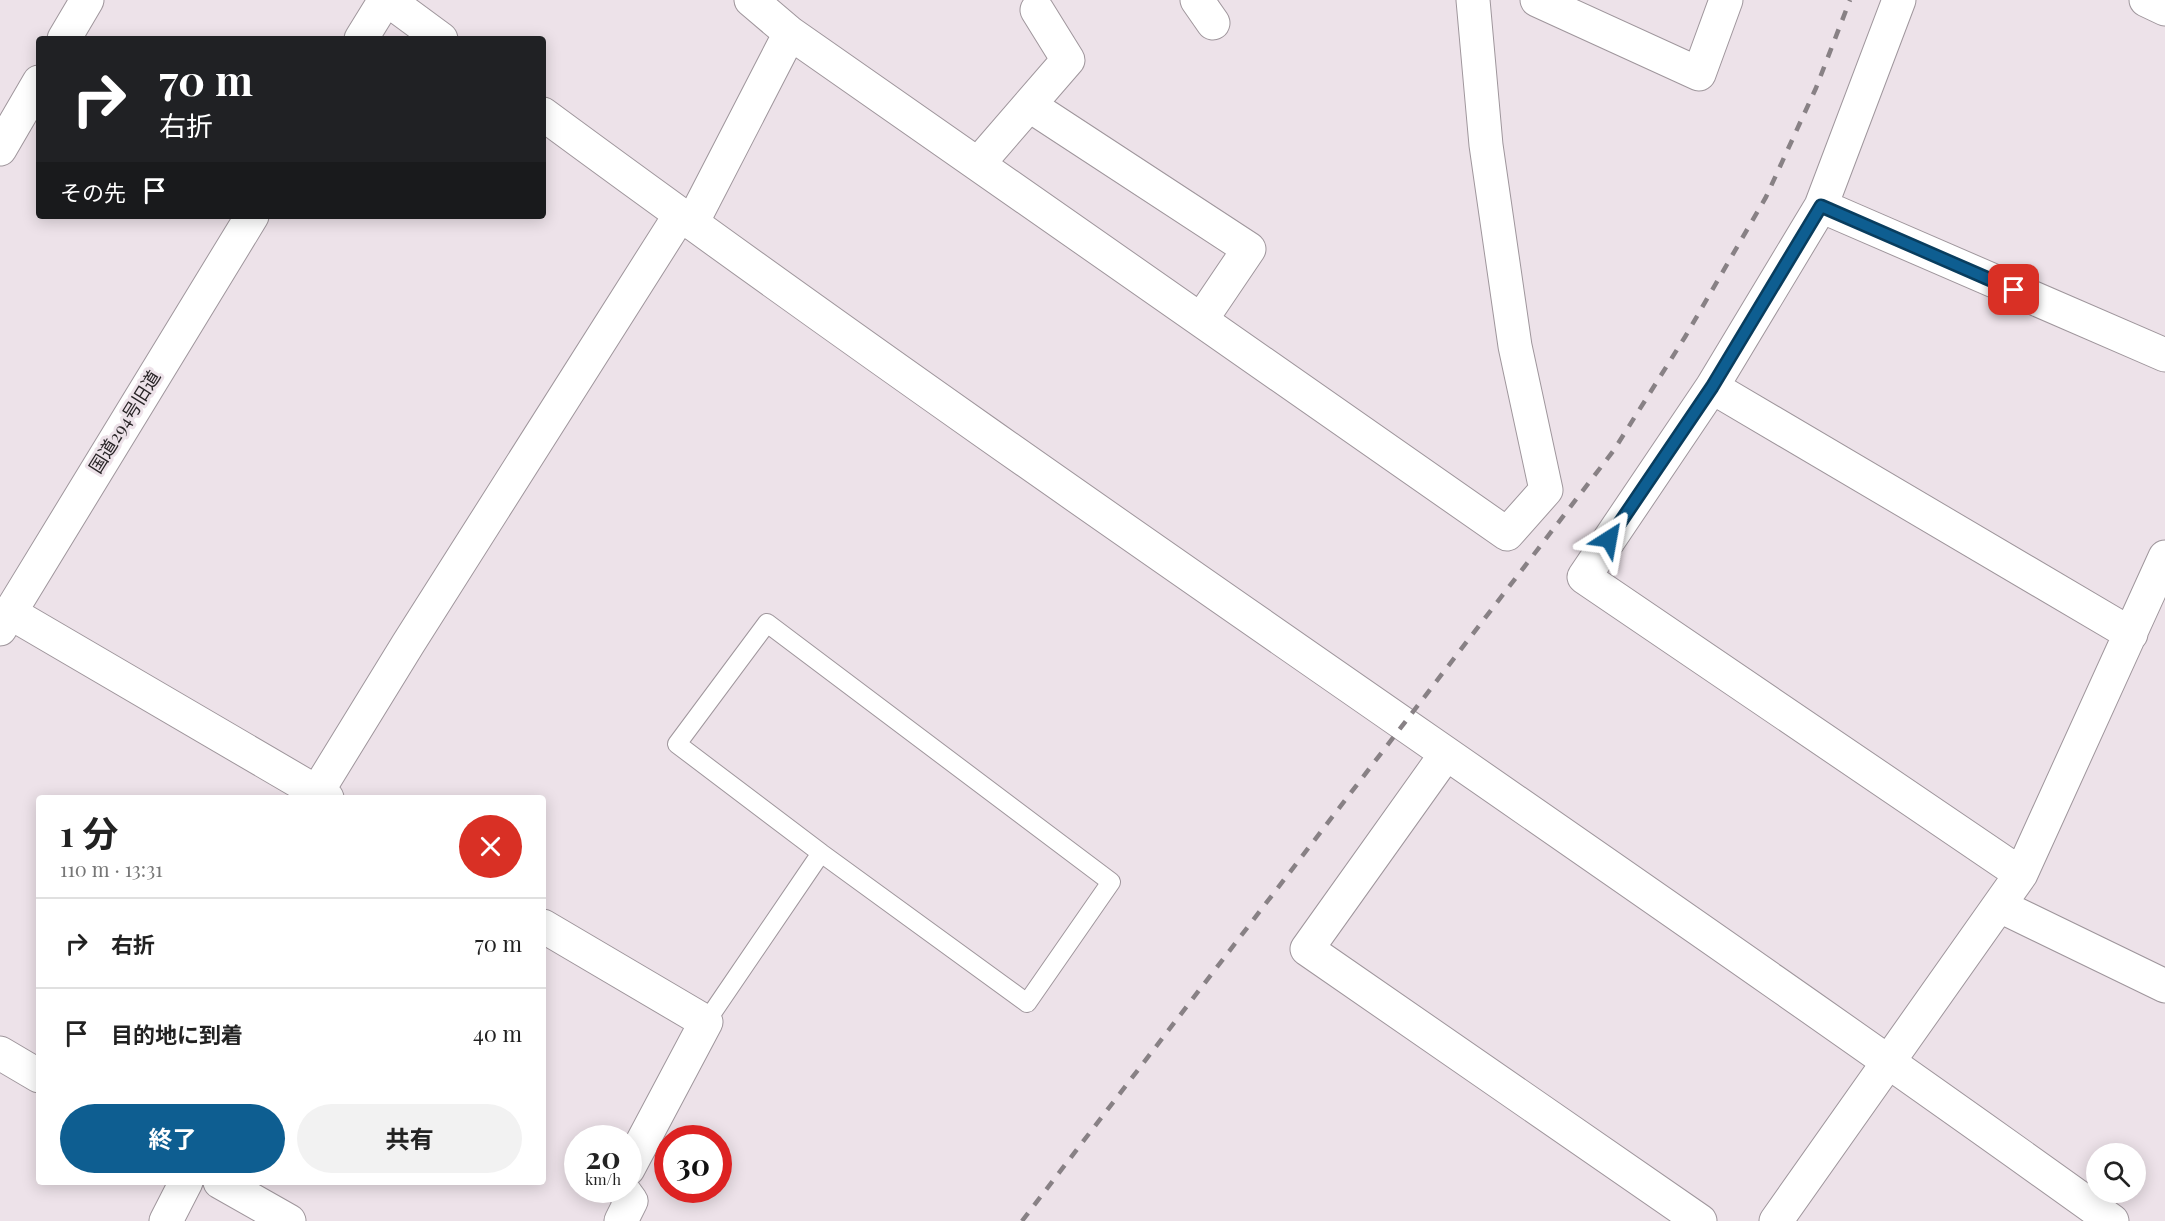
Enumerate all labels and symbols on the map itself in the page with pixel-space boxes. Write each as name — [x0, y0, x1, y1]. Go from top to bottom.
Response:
pin — [1988, 264, 2039, 315]
street label: 国道294号旧道 — [83, 366, 165, 477]
position arrow — [1577, 507, 1641, 571]
speed limit sign: 30 — [654, 1125, 732, 1203]

